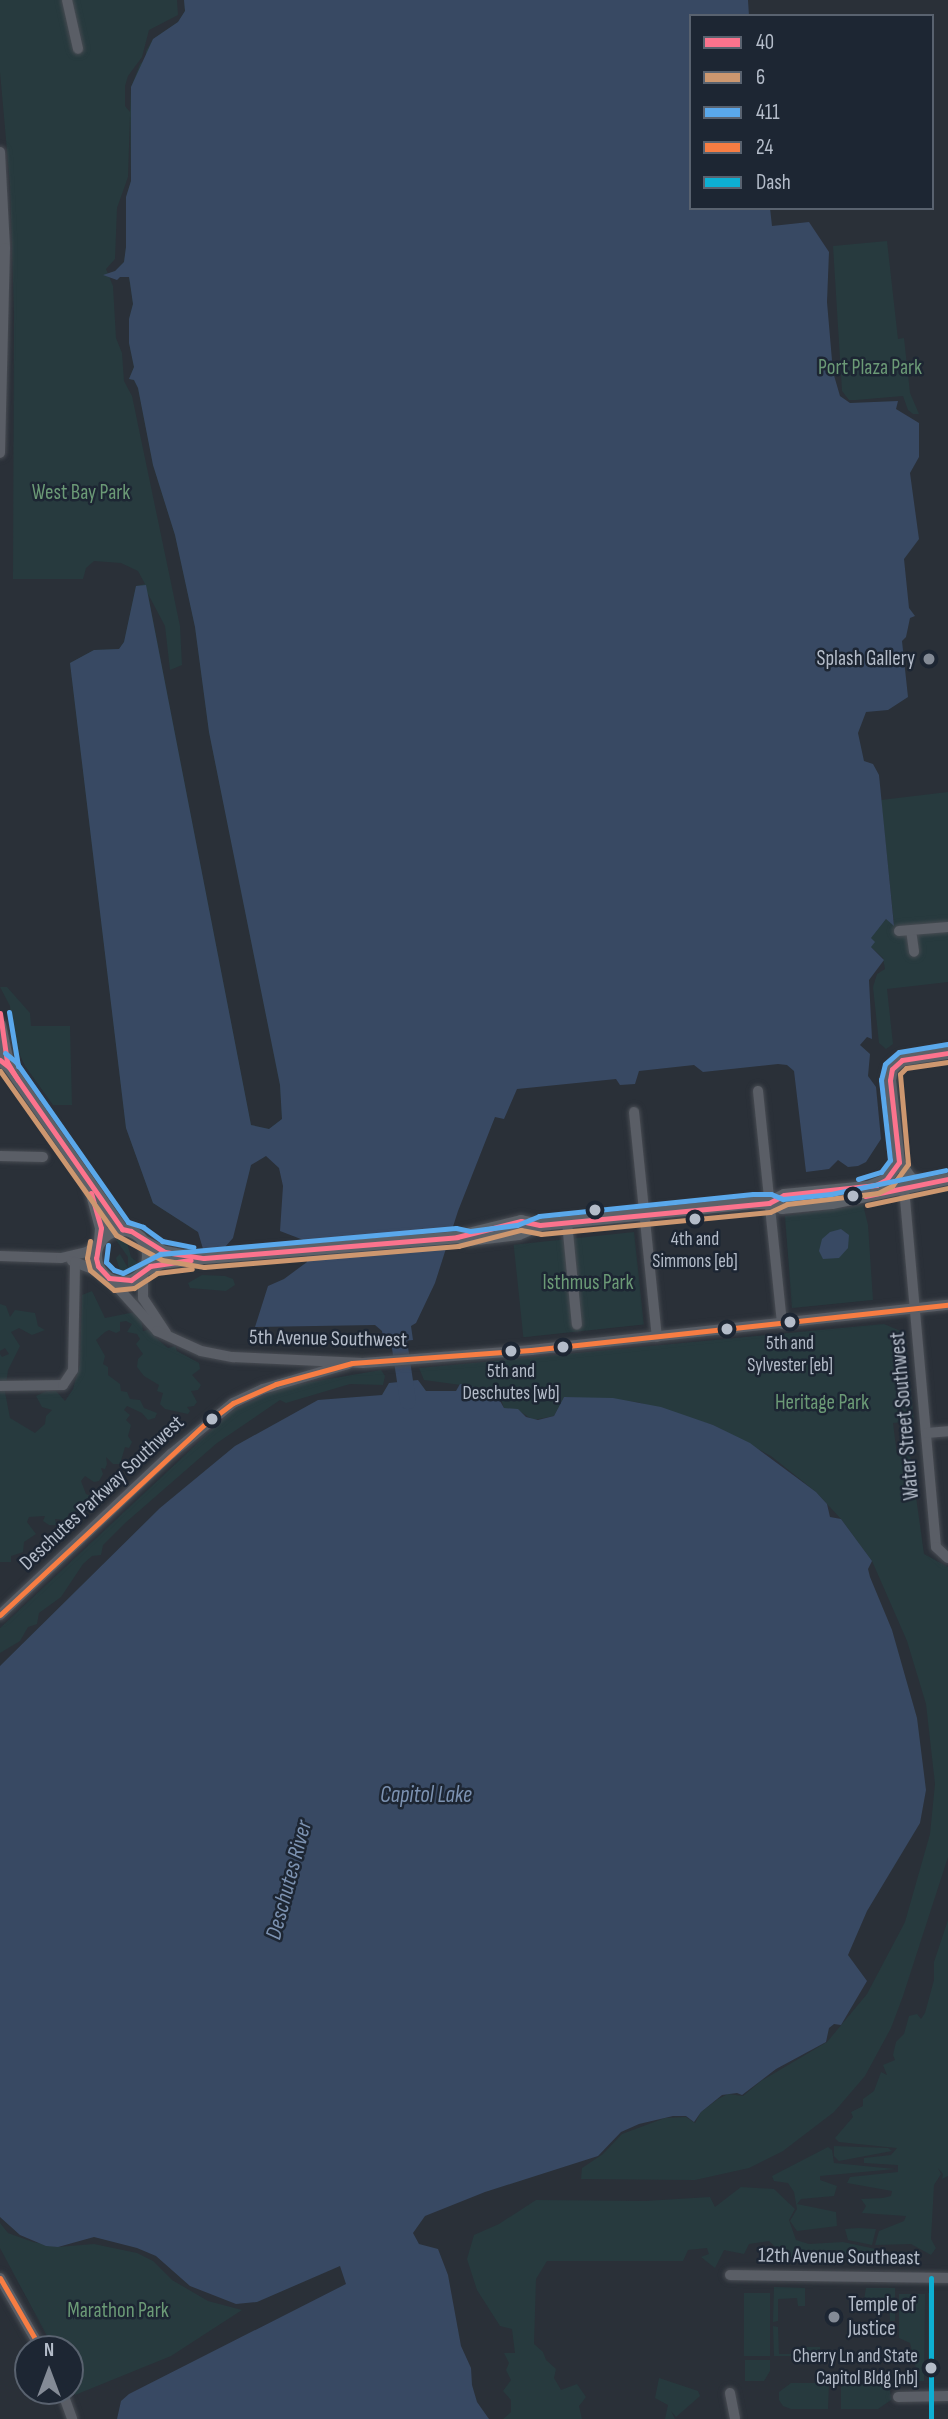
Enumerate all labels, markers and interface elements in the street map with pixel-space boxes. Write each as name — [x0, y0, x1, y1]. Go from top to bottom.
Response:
legend — [689, 14, 934, 210]
text: 40 — [756, 30, 774, 55]
text: 6 — [756, 65, 765, 90]
text: 411 — [756, 100, 780, 125]
text: 24 — [756, 135, 773, 160]
text: Dash — [756, 170, 791, 195]
park label: Port Plaza Park — [818, 355, 922, 381]
park label: West Bay Park — [32, 480, 130, 506]
place label: Splash Gallery — [816, 646, 915, 672]
marker: Splash Gallery — [921, 651, 937, 667]
unlabelled marker — [846, 1189, 860, 1203]
unlabelled marker — [588, 1203, 602, 1217]
marker: 4th and Simmons [eb] — [688, 1212, 702, 1226]
place label: 4th and Simmons [eb] — [652, 1229, 738, 1273]
park label: Isthmus Park — [542, 1270, 634, 1296]
marker: 5th and Sylvester [eb] — [783, 1315, 797, 1329]
unlabelled marker — [720, 1322, 734, 1336]
street label: 5th Avenue Southwest — [249, 1325, 407, 1353]
street label: Water Street Southwest — [885, 1331, 925, 1501]
place label: 5th and Sylvester [eb] — [747, 1333, 833, 1377]
unlabelled marker — [556, 1340, 570, 1354]
marker: 5th and Deschutes [wb] — [504, 1344, 518, 1358]
place label: 5th and Deschutes [wb] — [462, 1361, 560, 1405]
park label: Heritage Park — [775, 1390, 869, 1416]
street label: Deschutes Parkway Southwest — [15, 1410, 189, 1576]
unlabelled marker — [205, 1412, 219, 1426]
water label: Capitol Lake — [380, 1781, 472, 1809]
water label: Deschutes River — [260, 1817, 318, 1943]
street label: 12th Avenue Southeast — [758, 2243, 920, 2271]
place label: Temple of Justice — [848, 2292, 916, 2342]
park label: Marathon Park — [67, 2298, 169, 2324]
marker: Temple of Justice — [826, 2309, 842, 2325]
north arrow — [14, 2335, 84, 2405]
text: N — [44, 2339, 54, 2362]
place label: Cherry Ln and State Capitol Bldg [nb] — [793, 2346, 918, 2390]
marker: Cherry Ln and State Capitol Bldg [nb] — [924, 2361, 938, 2375]

